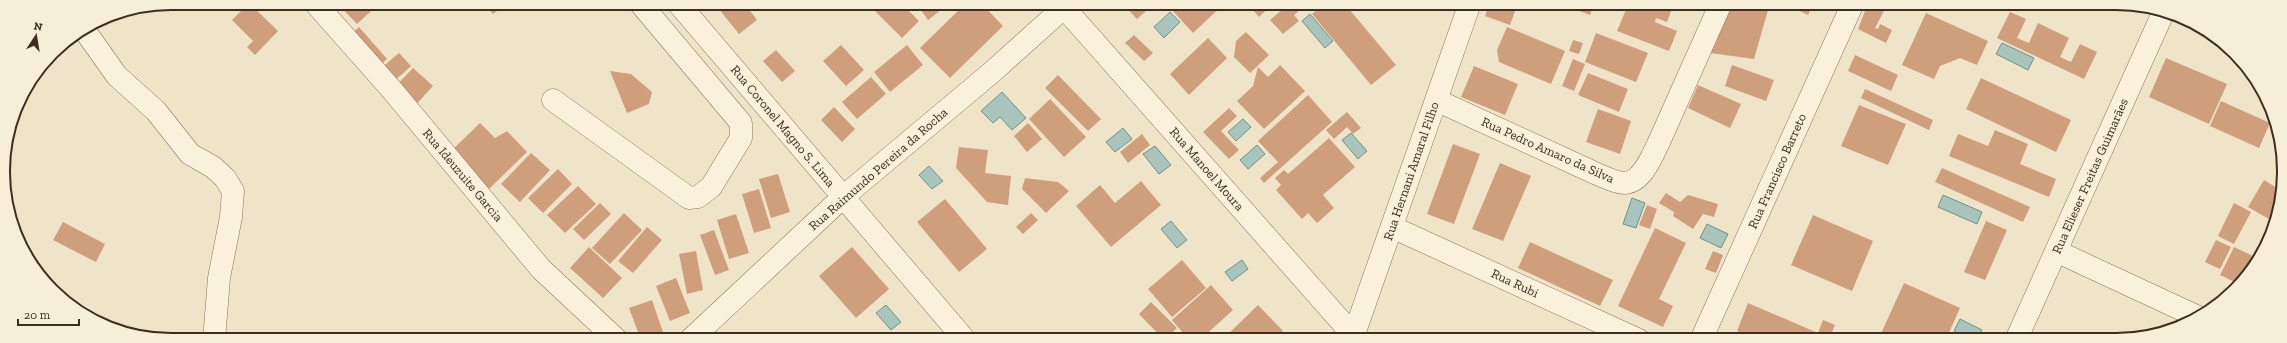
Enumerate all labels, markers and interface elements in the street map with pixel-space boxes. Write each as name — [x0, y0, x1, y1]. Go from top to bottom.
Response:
north arrow — [16, 16, 56, 56]
text: N — [33, 19, 44, 34]
street label: Rua Coronel Magno S. Lima — [728, 62, 839, 190]
street label: Rua Elieser Freitas Guimarães — [2049, 96, 2131, 256]
street label: Rua Hernani Amaral Filho — [1380, 100, 1442, 242]
street label: Rua Raimundo Pereira da Rocha — [806, 104, 951, 233]
street label: Rua Francisco Barreto — [1745, 111, 1809, 231]
street label: Rua Pedro Amaro da Silva — [1479, 114, 1617, 186]
street label: Rua Manoel Moura — [1167, 124, 1248, 214]
street label: Rua Ideuzuite Garcia — [420, 126, 507, 225]
street label: Rua Rubi — [1489, 266, 1541, 301]
scale bar — [18, 301, 79, 327]
text: 20 m — [24, 308, 51, 322]

